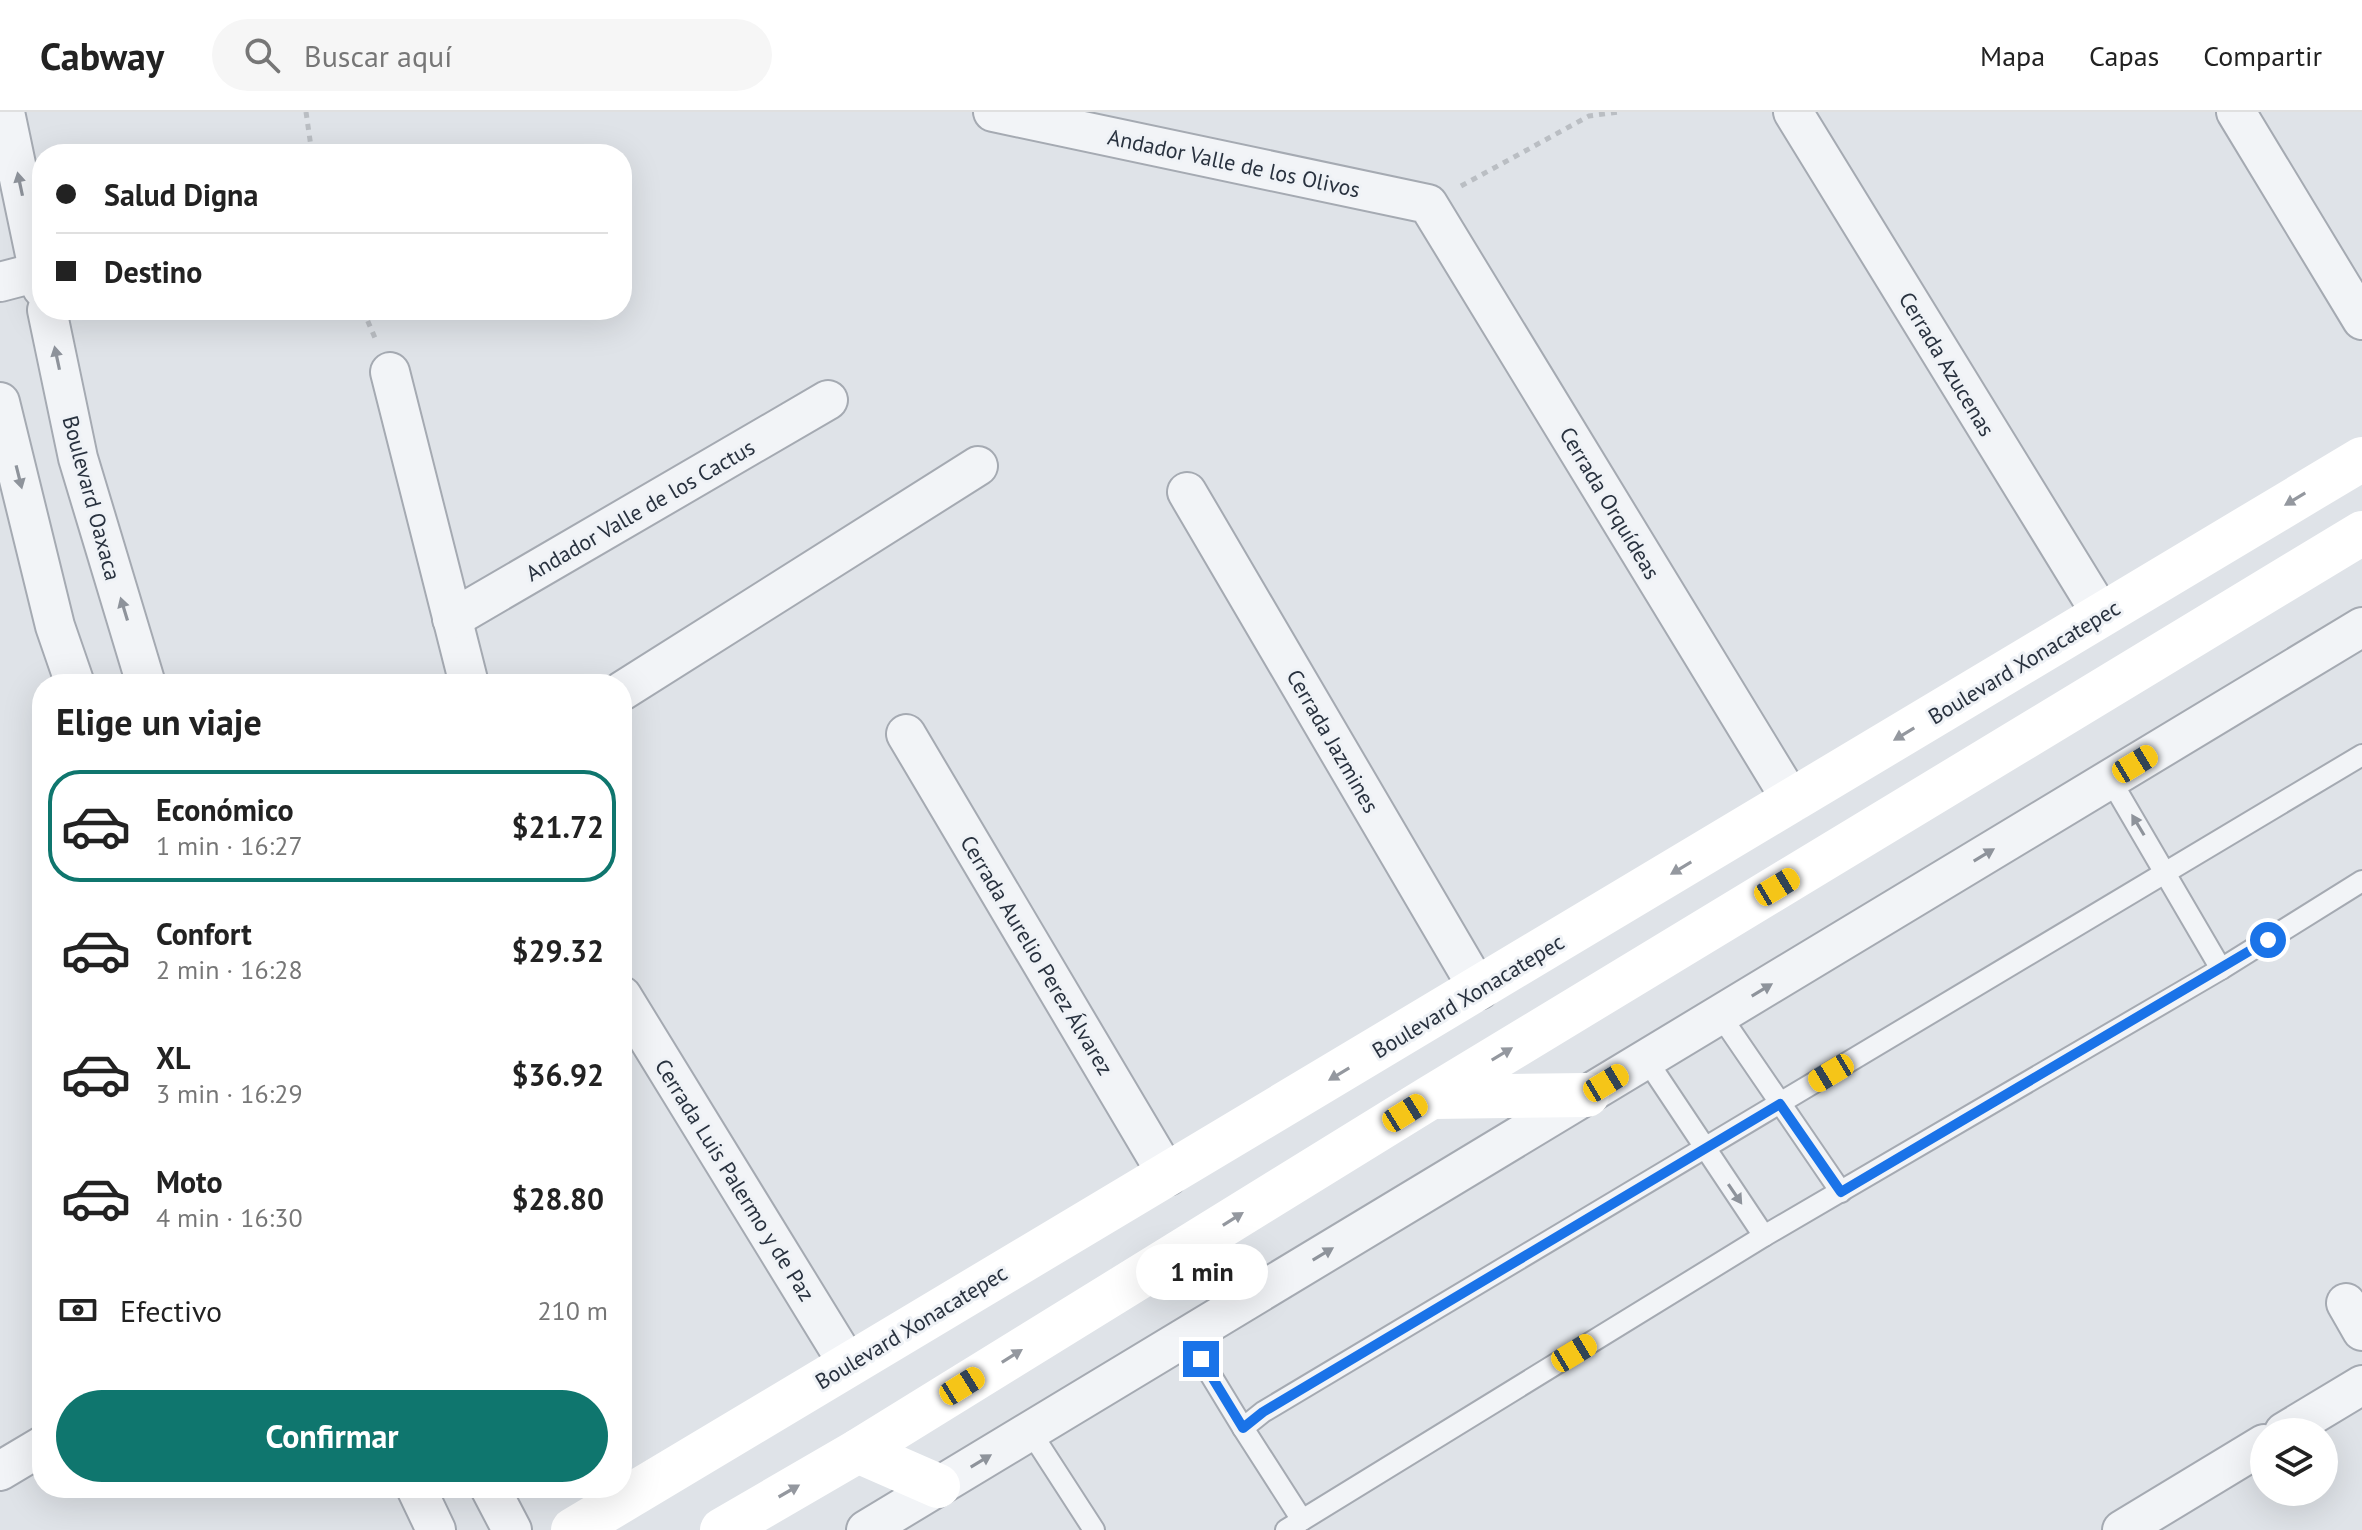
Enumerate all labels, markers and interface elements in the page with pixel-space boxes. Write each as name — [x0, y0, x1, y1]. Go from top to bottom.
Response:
search box — [212, 19, 772, 91]
text: Cabway — [40, 31, 164, 80]
icon: search — [240, 33, 284, 77]
text: Buscar aquí — [304, 36, 452, 75]
text: Mapa — [1980, 37, 2045, 74]
text: Capas — [2089, 37, 2159, 74]
text: Compartir — [2203, 37, 2322, 74]
street label: Andador Valle de los Olivos — [1105, 123, 1363, 203]
one-way arrow — [13, 172, 26, 197]
text: Salud Digna — [104, 175, 258, 214]
text: Destino — [104, 252, 202, 291]
street label: Cerrada Azucenas — [1893, 287, 2001, 441]
one-way arrow — [50, 346, 63, 371]
street label: Boulevard Oaxaca — [57, 413, 127, 583]
street label: Cerrada Orquídeas — [1554, 422, 1666, 584]
street label: Andador Valle de los Cactus — [520, 433, 760, 587]
one-way arrow — [13, 465, 25, 490]
one-way arrow — [2284, 492, 2306, 506]
street label: Boulevard Xonacatepec — [1923, 594, 2125, 730]
one-way arrow — [117, 597, 130, 621]
street label: Cerrada Jazmines — [1281, 664, 1385, 818]
text: Elige un viaje — [56, 698, 262, 745]
one-way arrow — [1893, 726, 1915, 740]
car — [2108, 741, 2162, 787]
icon: car — [60, 790, 132, 862]
text: Económico — [156, 790, 294, 829]
text: $21.72 — [512, 807, 604, 846]
one-way arrow — [2131, 814, 2145, 836]
text: 1 min · 16:27 — [156, 829, 303, 862]
street label: Cerrada Aurelio Perez Álvarez — [954, 830, 1120, 1080]
one-way arrow — [1973, 849, 1995, 863]
one-way arrow — [1670, 860, 1692, 874]
car — [1750, 864, 1804, 910]
icon: car — [60, 914, 132, 986]
text: Confort — [156, 914, 252, 953]
route start — [2250, 922, 2286, 958]
street label: Boulevard Xonacatepec — [1367, 928, 1569, 1064]
text: $29.32 — [512, 931, 604, 970]
text: 2 min · 16:28 — [156, 953, 303, 986]
one-way arrow — [1751, 983, 1773, 997]
icon: car — [60, 1038, 132, 1110]
text: XL — [156, 1038, 190, 1077]
one-way arrow — [1491, 1047, 1513, 1061]
car — [1804, 1050, 1858, 1096]
street label: Cerrada Luis Palermo y de Paz — [649, 1054, 821, 1306]
text: $36.92 — [512, 1055, 604, 1094]
car — [1579, 1060, 1633, 1106]
one-way arrow — [1328, 1067, 1350, 1081]
text: 3 min · 16:29 — [156, 1077, 303, 1110]
car — [1378, 1090, 1432, 1136]
icon: car — [60, 1162, 132, 1234]
text: Moto — [156, 1162, 223, 1201]
text: $28.80 — [512, 1179, 604, 1218]
one-way arrow — [1728, 1184, 1743, 1205]
text: 4 min · 16:30 — [156, 1201, 303, 1234]
one-way arrow — [1222, 1212, 1244, 1226]
callout: 1 min — [1135, 1243, 1267, 1299]
one-way arrow — [1312, 1247, 1334, 1261]
text: 1 min — [1170, 1255, 1234, 1288]
street label: Boulevard Xonacatepec — [810, 1259, 1012, 1395]
icon: cash — [56, 1288, 100, 1332]
text: Efectivo — [120, 1291, 222, 1330]
text: 210 m — [537, 1294, 608, 1327]
car — [1547, 1330, 1601, 1376]
route end — [1183, 1341, 1219, 1377]
one-way arrow — [1001, 1349, 1023, 1363]
car — [935, 1363, 989, 1409]
button: Confirmar — [56, 1390, 608, 1482]
map controls — [2250, 1418, 2338, 1506]
button: layers — [2250, 1418, 2338, 1506]
one-way arrow — [970, 1454, 992, 1468]
one-way arrow — [778, 1484, 801, 1498]

